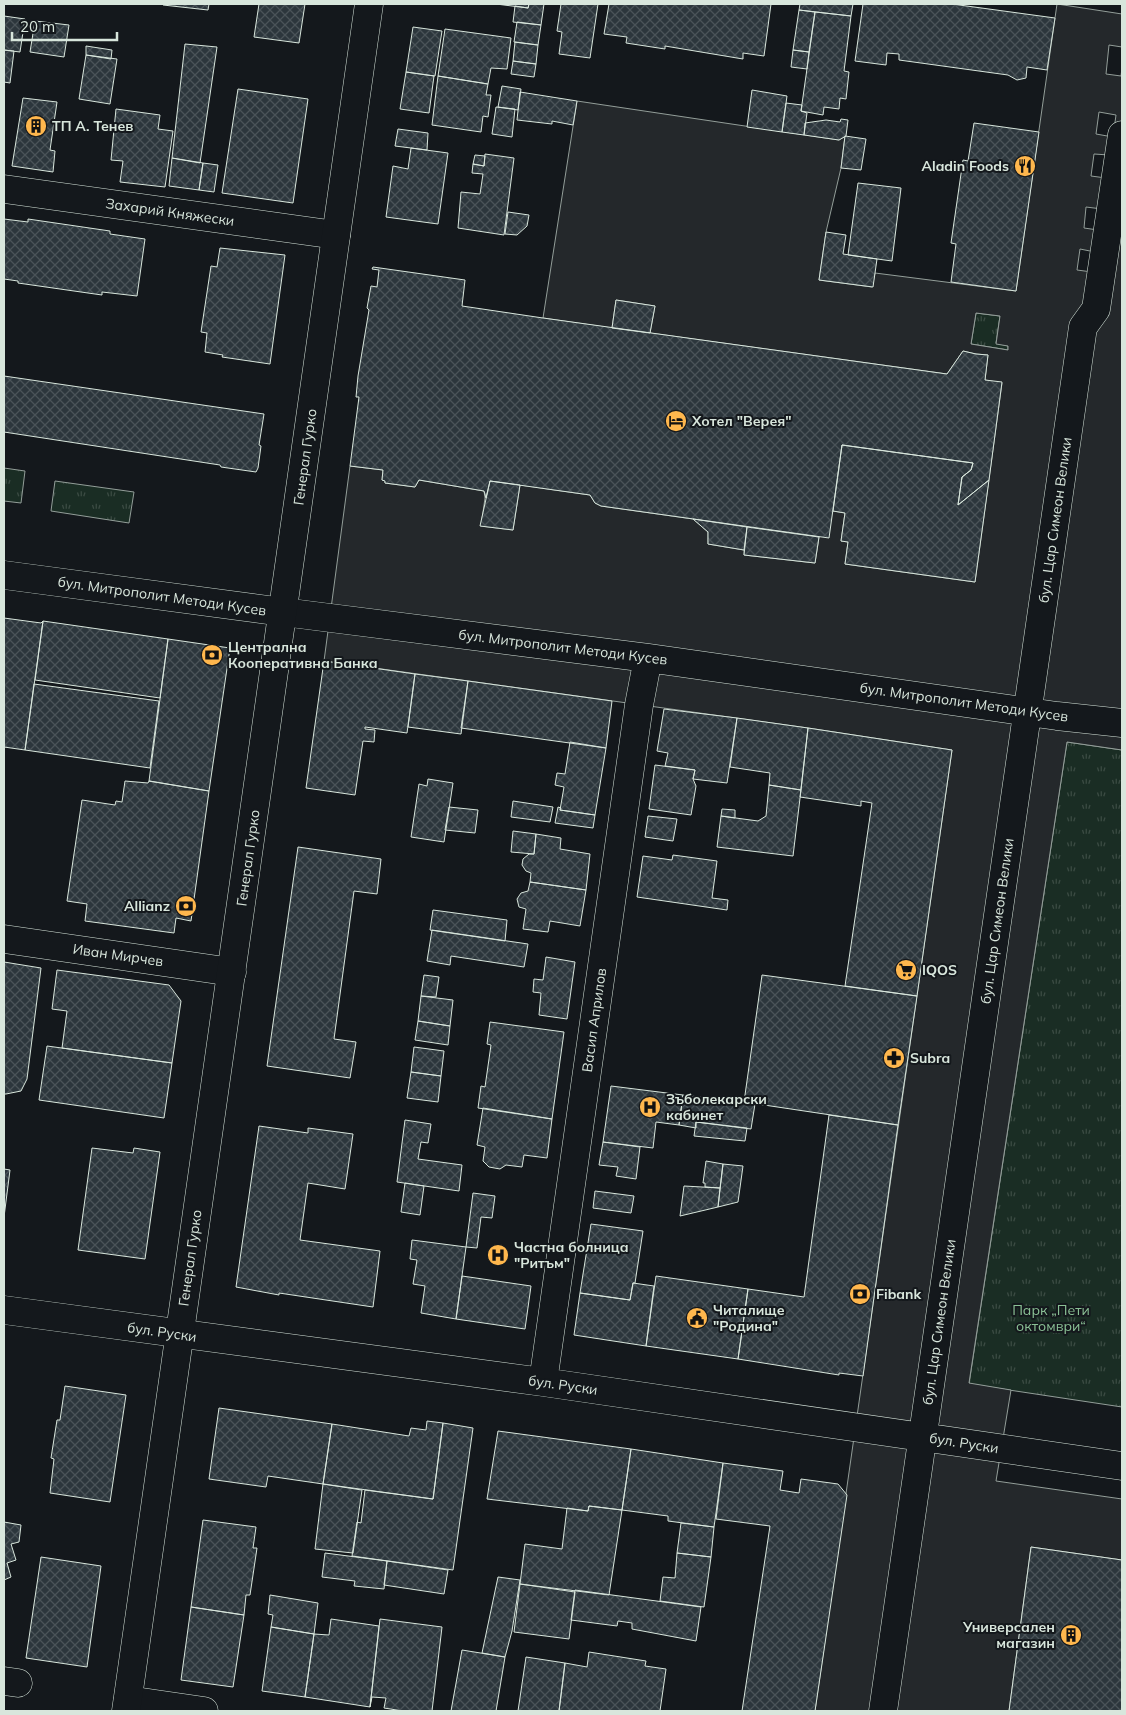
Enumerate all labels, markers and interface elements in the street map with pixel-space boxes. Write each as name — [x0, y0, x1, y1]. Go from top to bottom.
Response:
scale bar — [12, 10, 118, 42]
text: 20 m — [20, 17, 55, 36]
building icon: ТП А. Тенев — [24, 114, 48, 138]
place label: ТП А. Тенев — [52, 117, 133, 135]
restaurant icon: Aladin Foods — [1013, 154, 1037, 178]
place label: Aladin Foods — [922, 157, 1009, 175]
street label: Захарий Княжески — [104, 194, 236, 230]
street label: Генерал Гурко — [289, 408, 321, 506]
hotel icon: Хотел "Верея" — [664, 409, 688, 433]
place label: Хотел "Верея" — [691, 412, 792, 430]
street label: бул. Цар Симеон Велики — [1034, 436, 1076, 604]
street label: бул. Митрополит Методи Кусев — [57, 572, 268, 620]
street label: бул. Митрополит Методи Кусев — [458, 625, 669, 669]
place label: Централна Кооперативна Банка — [228, 638, 378, 672]
bank icon: Централна Кооперативна Банка — [200, 643, 224, 667]
street label: бул. Митрополит Методи Кусев — [859, 678, 1070, 726]
street label: Генерал Гурко — [232, 809, 264, 907]
street label: бул. Цар Симеон Велики — [976, 837, 1018, 1005]
bank icon: Allianz — [174, 894, 198, 918]
place label: Allianz — [124, 897, 170, 915]
street label: Иван Мирчев — [72, 940, 165, 970]
supermarket icon: IQOS — [894, 958, 918, 982]
place label: IQOS — [922, 961, 957, 979]
street label: Васил Априлов — [578, 967, 610, 1073]
pharmacy icon: Subra — [882, 1046, 906, 1070]
place label: Subra — [910, 1049, 950, 1067]
place label: Зъболекарски кабинет — [666, 1090, 767, 1124]
hospital icon: Зъболекарски кабинет — [638, 1095, 662, 1119]
street label: Генерал Гурко — [174, 1209, 206, 1307]
place label: Частна болница "Ритъм" — [514, 1238, 629, 1272]
street label: бул. Цар Симеон Велики — [918, 1238, 960, 1406]
hospital icon: Частна болница "Ритъм" — [486, 1243, 510, 1267]
bank icon: Fibank — [848, 1282, 872, 1306]
place label: Fibank — [876, 1285, 921, 1303]
place label: Читалище "Родина" — [713, 1301, 785, 1335]
park label: Парк „Пети октомври“ — [1012, 1301, 1090, 1335]
public building icon: Читалище "Родина" — [685, 1306, 709, 1330]
street label: бул. Руски — [126, 1318, 198, 1346]
street label: бул. Руски — [527, 1371, 599, 1399]
street label: бул. Руски — [928, 1429, 1000, 1457]
place label: Универсален магазин — [962, 1618, 1055, 1652]
building icon: Универсален магазин — [1059, 1623, 1083, 1647]

